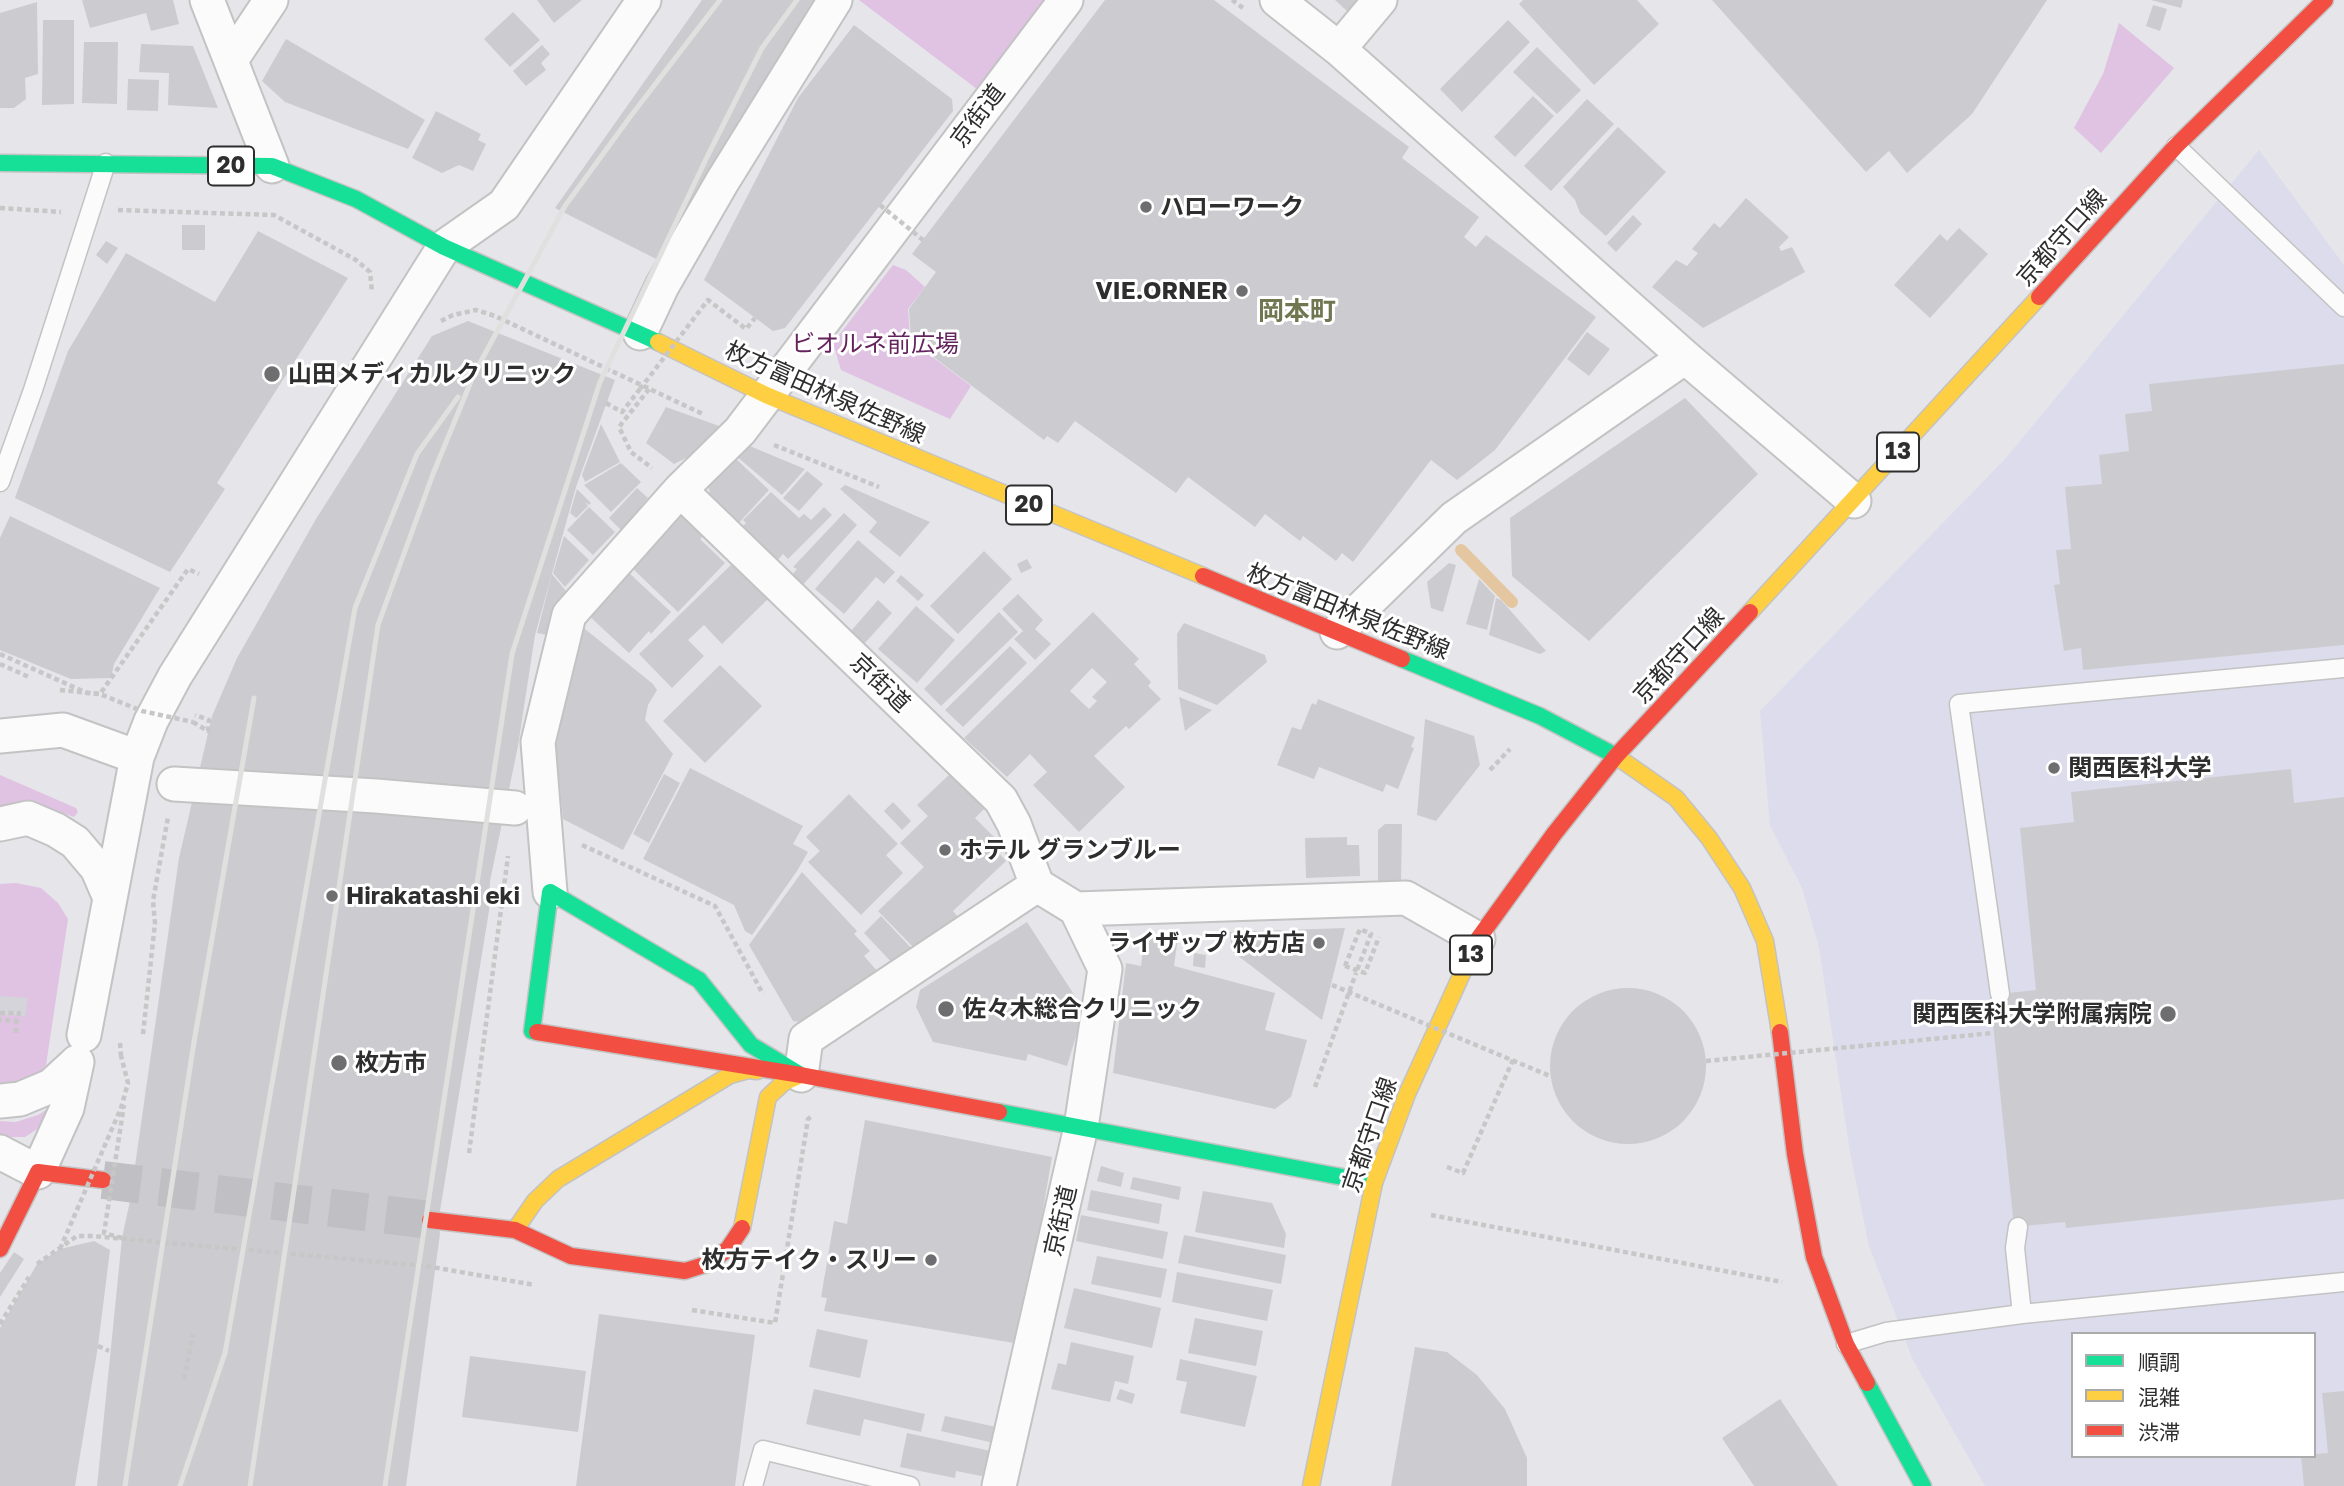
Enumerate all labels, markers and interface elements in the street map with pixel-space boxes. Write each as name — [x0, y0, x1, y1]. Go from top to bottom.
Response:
street label: 京街道 — [945, 79, 1011, 153]
road number: 20 — [208, 146, 254, 186]
street label: 京都守口線 — [2011, 184, 2113, 292]
place label: ハローワーク — [1160, 193, 1304, 221]
marker: ハローワーク — [1138, 199, 1154, 215]
place label: VIE.ORNER — [1095, 277, 1228, 305]
marker: VIE.ORNER — [1234, 283, 1250, 299]
district label: 岡本町 — [1258, 296, 1336, 328]
park label: ビオルネ前広場 — [791, 330, 959, 358]
street label: 枚方富田林泉佐野線 — [720, 336, 930, 450]
place label: 山田メディカルクリニック — [288, 360, 576, 388]
marker: 山田メディカルクリニック — [262, 364, 282, 384]
road number: 13 — [1877, 432, 1919, 472]
road number: 20 — [1006, 485, 1052, 524]
street label: 枚方富田林泉佐野線 — [1242, 558, 1454, 666]
street label: 京都守口線 — [1628, 602, 1730, 710]
street label: 京街道 — [844, 648, 916, 718]
place label: 関西医科大学 — [2068, 754, 2212, 782]
marker: 関西医科大学 — [2046, 760, 2062, 776]
place label: ホテル グランブルー — [959, 836, 1181, 864]
marker: ホテル グランブルー — [937, 842, 953, 858]
place label: Hirakatashi eki — [346, 882, 520, 910]
marker: Hirakatashi eki — [324, 888, 340, 904]
place label: ライザップ 枚方店 — [1107, 929, 1305, 957]
marker: ライザップ 枚方店 — [1311, 935, 1327, 951]
road number: 13 — [1450, 936, 1492, 974]
place label: 佐々木総合クリニック — [962, 995, 1202, 1023]
marker: 佐々木総合クリニック — [936, 999, 956, 1019]
place label: 関西医科大学附属病院 — [1912, 1000, 2152, 1028]
marker: 関西医科大学附属病院 — [2158, 1004, 2178, 1024]
place label: 枚方市 — [355, 1049, 427, 1077]
marker: 枚方市 — [329, 1053, 349, 1073]
street label: 京都守口線 — [1337, 1074, 1403, 1196]
street label: 京街道 — [1039, 1183, 1083, 1259]
place label: 枚方テイク・スリー — [701, 1246, 917, 1274]
marker: 枚方テイク・スリー — [923, 1252, 939, 1268]
legend — [2071, 1332, 2316, 1458]
text: 順調 — [2138, 1349, 2180, 1375]
text: 混雑 — [2138, 1384, 2180, 1410]
text: 渋滞 — [2138, 1419, 2180, 1445]

